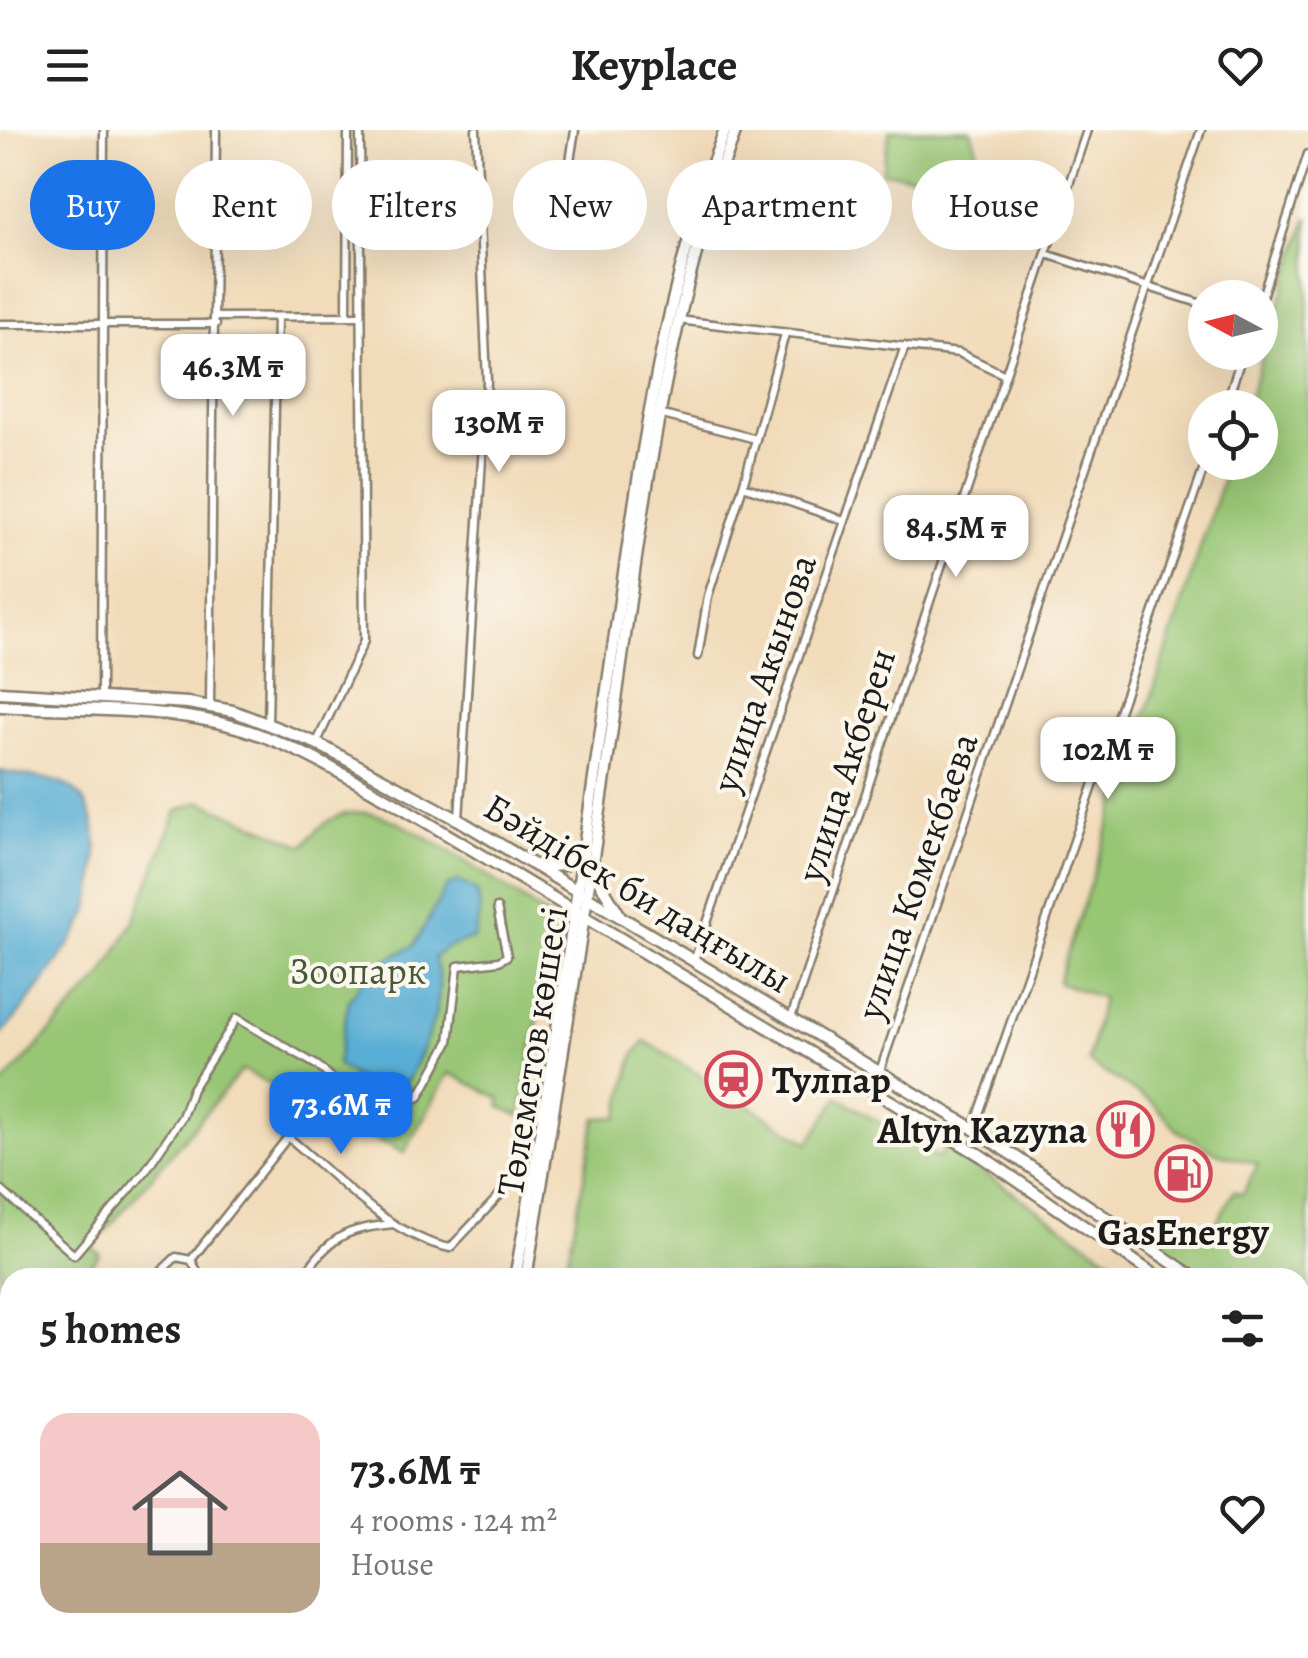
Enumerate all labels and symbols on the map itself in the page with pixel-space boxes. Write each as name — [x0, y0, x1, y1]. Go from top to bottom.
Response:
north arrow — [1188, 280, 1278, 370]
pin: 46.3M ₸ — [141, 334, 325, 419]
pin: 130M ₸ — [418, 390, 580, 475]
pin: 84.5M ₸ — [864, 495, 1048, 580]
street label: улица Акынова — [699, 547, 829, 800]
street label: улица Акберен — [784, 642, 908, 889]
pin: 102M ₸ — [1027, 717, 1189, 802]
street label: улица Комекбаева — [843, 725, 991, 1027]
street label: Бәйдібек би даңғылы — [475, 781, 801, 1005]
street label: Төлеметов көшесі — [483, 903, 581, 1199]
park label: Зоопарк — [290, 945, 426, 997]
station icon: Тулпар — [703, 1050, 763, 1110]
place label: Тулпар — [772, 1054, 891, 1106]
pin: 73.6M ₸ — [249, 1072, 433, 1157]
restaurant icon: Altyn Kazyna — [1096, 1100, 1156, 1160]
place label: Altyn Kazyna — [877, 1104, 1088, 1156]
fuel station icon: GasEnergy — [1153, 1144, 1213, 1204]
place label: GasEnergy — [1097, 1206, 1270, 1258]

